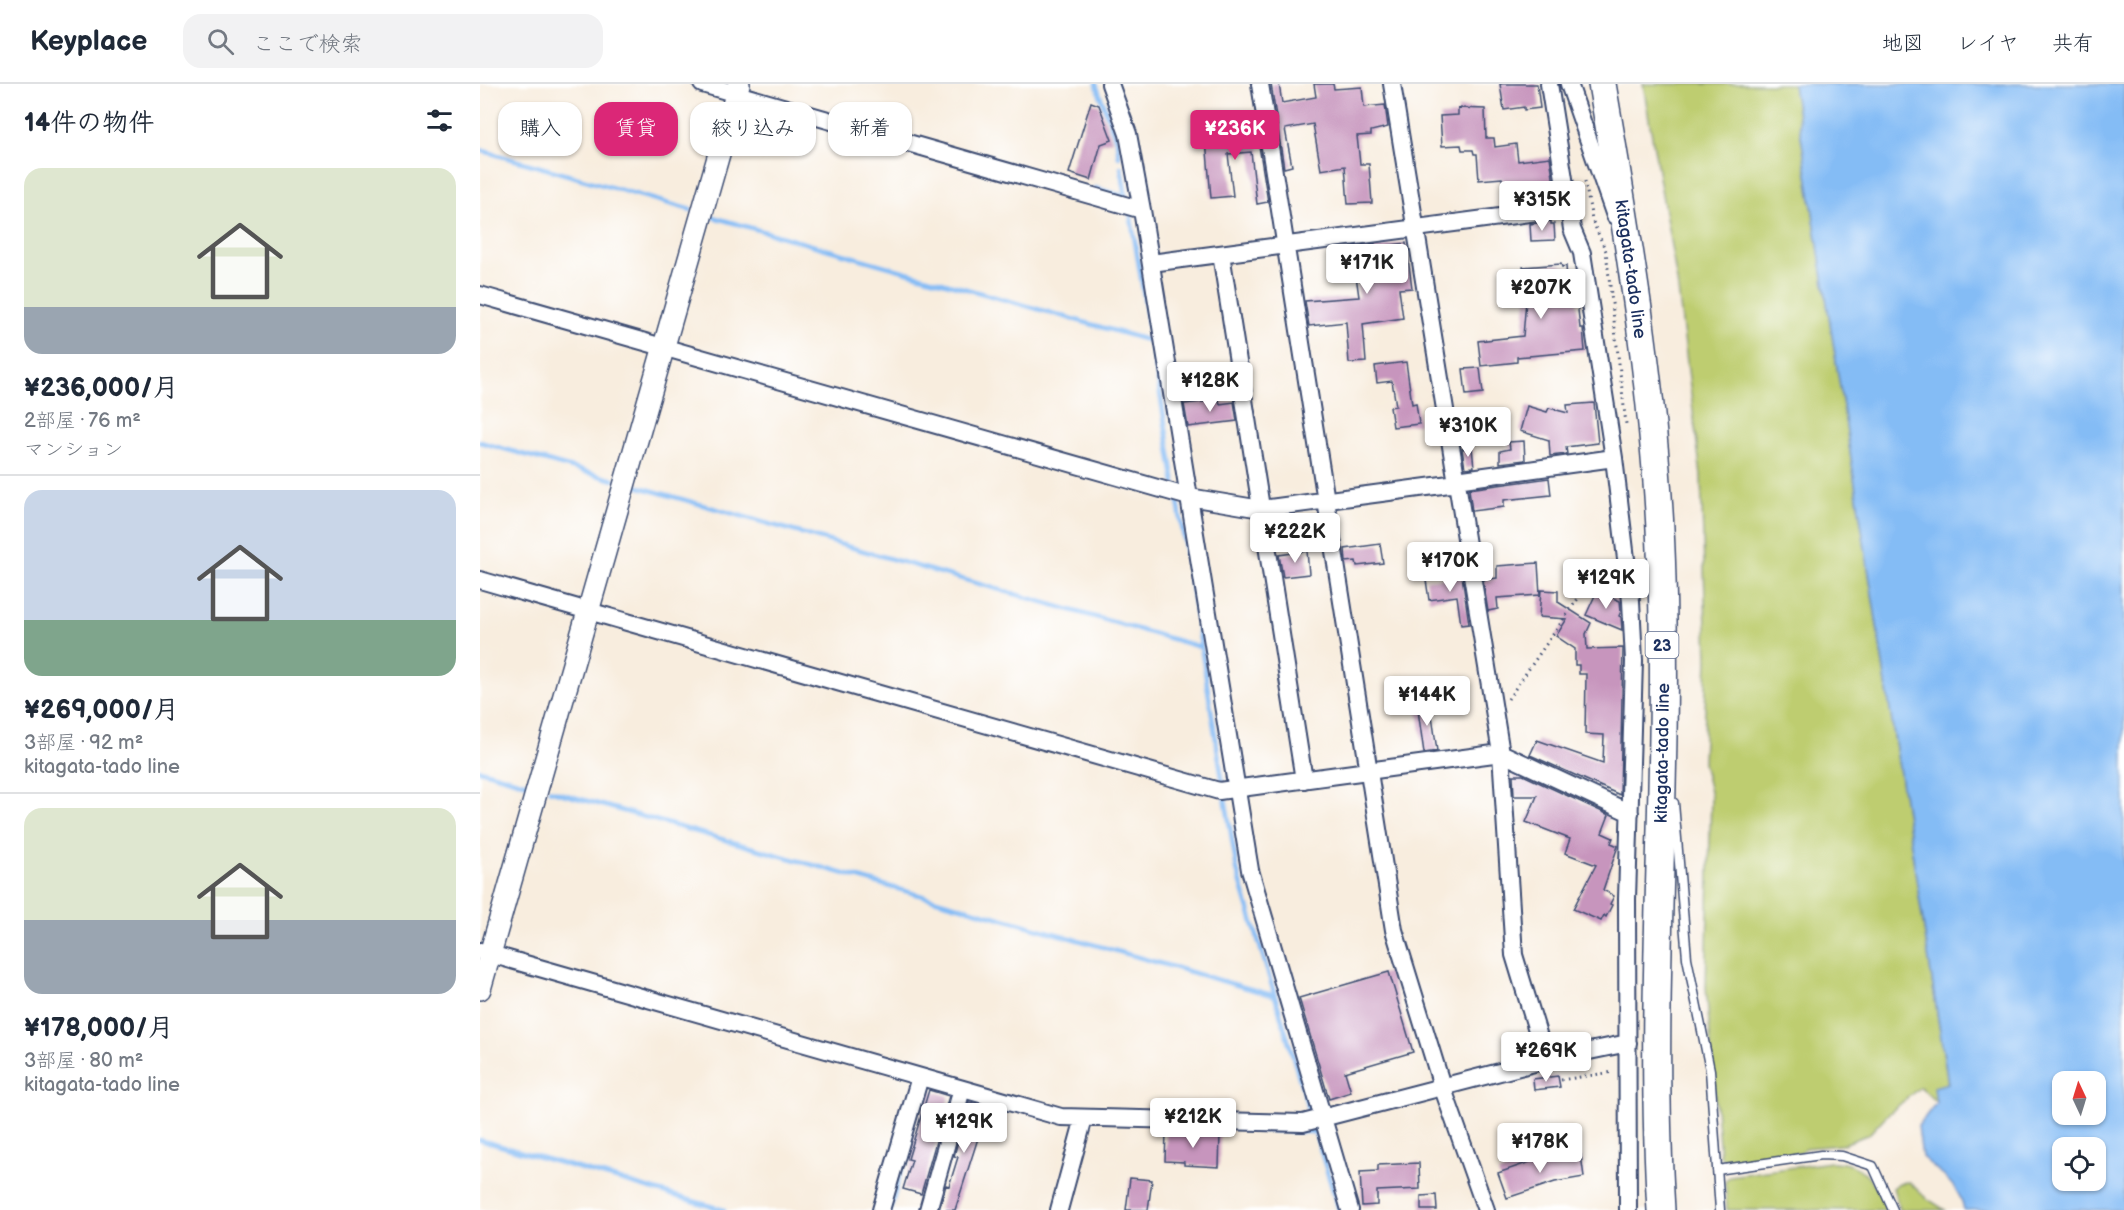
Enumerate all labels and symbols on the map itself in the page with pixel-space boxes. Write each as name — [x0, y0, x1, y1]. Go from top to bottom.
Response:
pin: ¥236K — [1193, 110, 1277, 161]
pin: ¥315K — [1500, 181, 1584, 232]
street label: kitagata-tado line — [1610, 198, 1651, 340]
pin: ¥171K — [1325, 244, 1409, 295]
pin: ¥207K — [1499, 269, 1583, 320]
pin: ¥128K — [1168, 362, 1252, 413]
pin: ¥310K — [1426, 407, 1510, 458]
pin: ¥222K — [1253, 513, 1337, 564]
pin: ¥170K — [1408, 542, 1492, 593]
pin: ¥129K — [1564, 559, 1648, 610]
road number: 23 — [1646, 632, 1678, 658]
pin: ¥144K — [1385, 676, 1469, 727]
street label: kitagata-tado line — [1651, 682, 1674, 823]
pin: ¥269K — [1504, 1032, 1588, 1083]
north arrow — [2052, 1071, 2106, 1125]
pin: ¥212K — [1151, 1098, 1235, 1149]
pin: ¥129K — [922, 1103, 1006, 1154]
pin: ¥178K — [1498, 1123, 1582, 1174]

